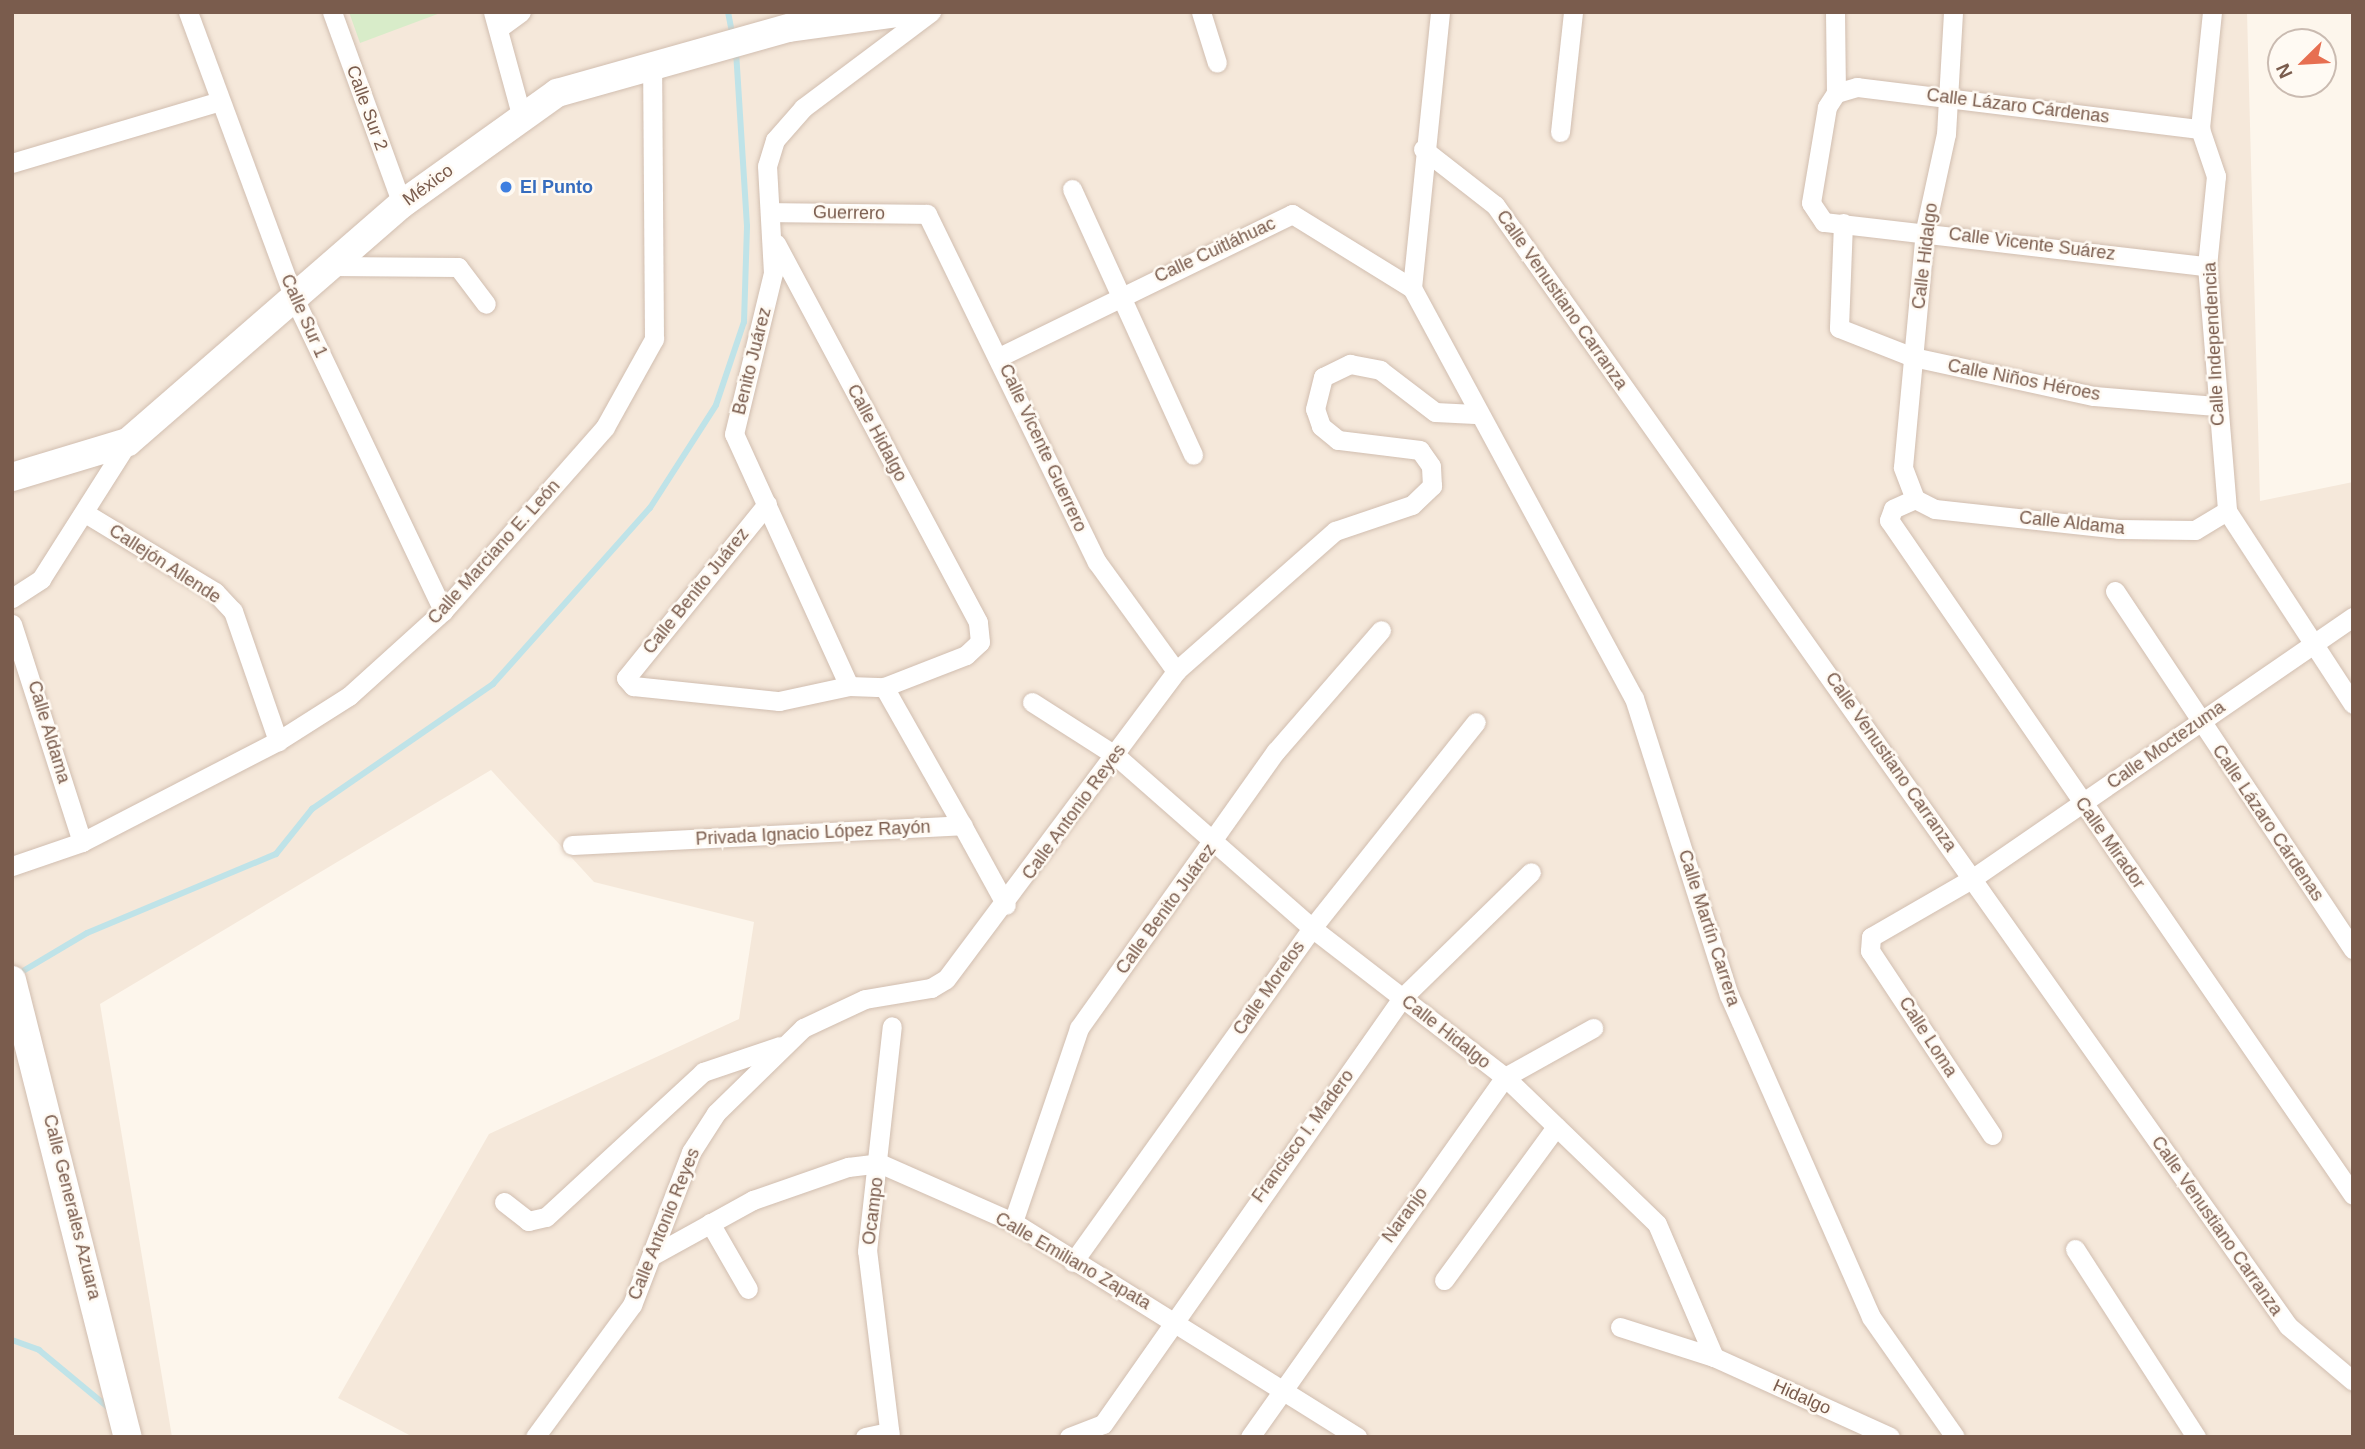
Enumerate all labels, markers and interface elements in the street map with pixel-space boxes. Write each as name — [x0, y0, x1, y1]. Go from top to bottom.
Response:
north arrow — [2267, 28, 2337, 98]
text: N — [2272, 60, 2297, 81]
street label: Calle Sur 2 — [342, 62, 392, 154]
street label: Calle Lázaro Cárdenas — [1925, 84, 2111, 128]
street label: México — [399, 160, 457, 210]
place label: El Punto — [520, 176, 593, 198]
marker: El Punto — [498, 179, 514, 195]
street label: Guerrero — [813, 202, 885, 224]
street label: Calle Hidalgo — [1908, 202, 1942, 310]
street label: Calle Venustiano Carranza — [1492, 206, 1632, 394]
street label: Calle Cuitláhuac — [1151, 213, 1279, 287]
street label: Calle Vicente Suárez — [1947, 223, 2117, 265]
street label: Calle Independencia — [2199, 261, 2229, 427]
street label: Calle Sur 1 — [276, 271, 332, 361]
street label: Benito Juárez — [728, 305, 776, 417]
street label: Calle Niños Héroes — [1946, 355, 2102, 405]
street label: Calle Vicente Guerrero — [995, 361, 1091, 535]
street label: Calle Hidalgo — [842, 381, 912, 485]
street label: Calle Marciano E. León — [423, 475, 565, 629]
street label: Calle Aldama — [2018, 507, 2126, 539]
street label: Callejón Allende — [105, 520, 225, 608]
street label: Calle Benito Juárez — [638, 524, 754, 658]
street label: Calle Venustiano Carranza — [1821, 668, 1961, 856]
street label: Calle Aldama — [23, 678, 75, 786]
street label: Calle Moctezuma — [2103, 696, 2229, 794]
street label: Calle Antonio Reyes — [1017, 740, 1131, 884]
street label: Calle Lázaro Cárdenas — [2208, 741, 2328, 905]
street label: Calle Mirador — [2070, 793, 2150, 893]
street label: Privada Ignacio López Rayón — [695, 816, 931, 850]
street label: Calle Benito Juárez — [1111, 840, 1221, 978]
street label: Calle Martín Carrera — [1674, 847, 1744, 1009]
street label: Calle Morelos — [1229, 937, 1309, 1039]
street label: Calle Hidalgo — [1397, 991, 1495, 1073]
street label: Calle Loma — [1894, 993, 1962, 1081]
street label: Francisco I. Madero — [1248, 1065, 1358, 1207]
street label: Calle Generales Azuara — [38, 1112, 106, 1302]
street label: Calle Venustiano Carranza — [2147, 1132, 2287, 1320]
street label: Calle Antonio Reyes — [623, 1144, 705, 1304]
street label: Ocampo — [858, 1176, 888, 1246]
street label: Naranjo — [1378, 1183, 1432, 1247]
street label: Calle Emiliano Zapata — [991, 1208, 1155, 1314]
street label: Hidalgo — [1770, 1375, 1834, 1419]

